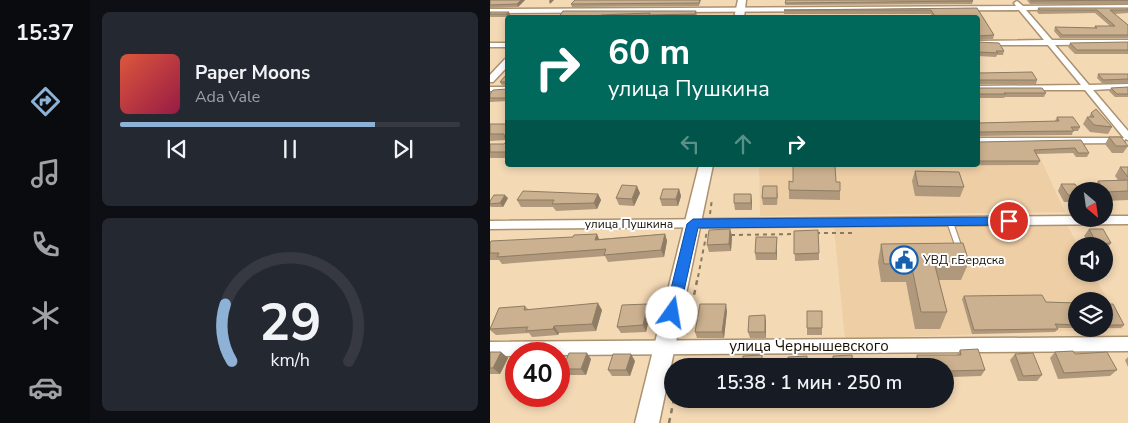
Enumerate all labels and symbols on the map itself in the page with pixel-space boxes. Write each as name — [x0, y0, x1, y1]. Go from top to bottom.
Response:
north arrow — [1068, 182, 1112, 228]
pin — [988, 200, 1030, 242]
street label: улица Пушкина — [585, 216, 673, 232]
public building icon: УВД г.Бердска — [889, 245, 919, 275]
place label: УВД г.Бердска — [922, 252, 1005, 268]
position arrow — [645, 286, 697, 338]
street label: улица Чернышевского — [729, 336, 889, 356]
speed limit sign: 40 — [505, 342, 570, 407]

